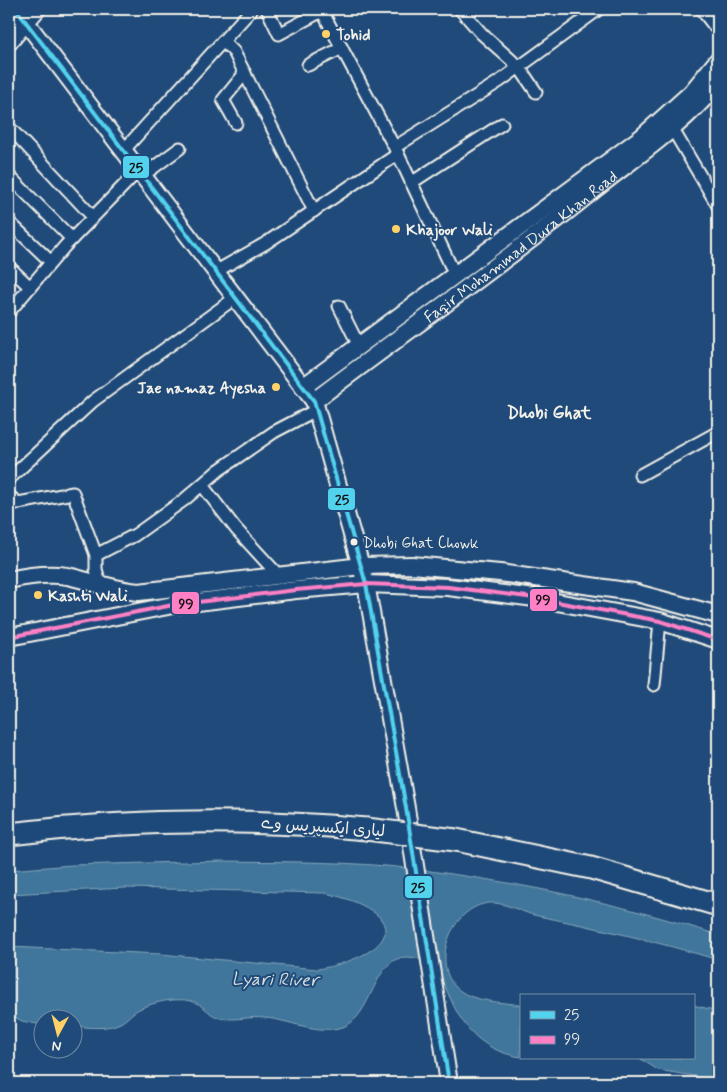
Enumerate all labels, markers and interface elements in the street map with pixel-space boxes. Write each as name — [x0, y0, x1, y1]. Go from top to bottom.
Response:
place label: Tohid — [336, 25, 371, 46]
marker: Tohid — [320, 28, 332, 40]
line badge: 25 — [122, 155, 150, 179]
text: 25 — [129, 159, 144, 177]
street label: Faqir Mohammad Dura Khan Road — [420, 166, 622, 328]
place label: Khajoor Wali — [406, 220, 493, 241]
marker: Khajoor Wali — [390, 223, 402, 235]
place label: Jae namaz Ayesha — [137, 378, 266, 399]
marker: Jae namaz Ayesha — [270, 381, 282, 393]
district label: Dhobi Ghat — [507, 401, 592, 425]
line badge: 25 — [327, 487, 356, 511]
text: 25 — [335, 491, 350, 509]
place label: Dhobi Ghat Chowk — [363, 534, 479, 554]
marker: Dhobi Ghat Chowk — [349, 537, 359, 547]
place label: Kashti Wali — [48, 586, 128, 607]
line badge: 99 — [529, 588, 558, 612]
marker: Kashti Wali — [32, 589, 44, 601]
line badge: 99 — [171, 591, 200, 615]
text: 99 — [535, 591, 551, 609]
text: 99 — [178, 595, 194, 613]
street label: لیاری ایکسپریس وے — [260, 813, 386, 842]
line badge: 25 — [404, 875, 433, 899]
text: 25 — [411, 879, 426, 897]
water label: Lyari River — [231, 967, 321, 993]
legend — [520, 994, 694, 1060]
text: 25 — [564, 1006, 579, 1026]
north arrow — [32, 1010, 82, 1060]
text: 99 — [564, 1030, 580, 1050]
text: N — [51, 1036, 62, 1055]

